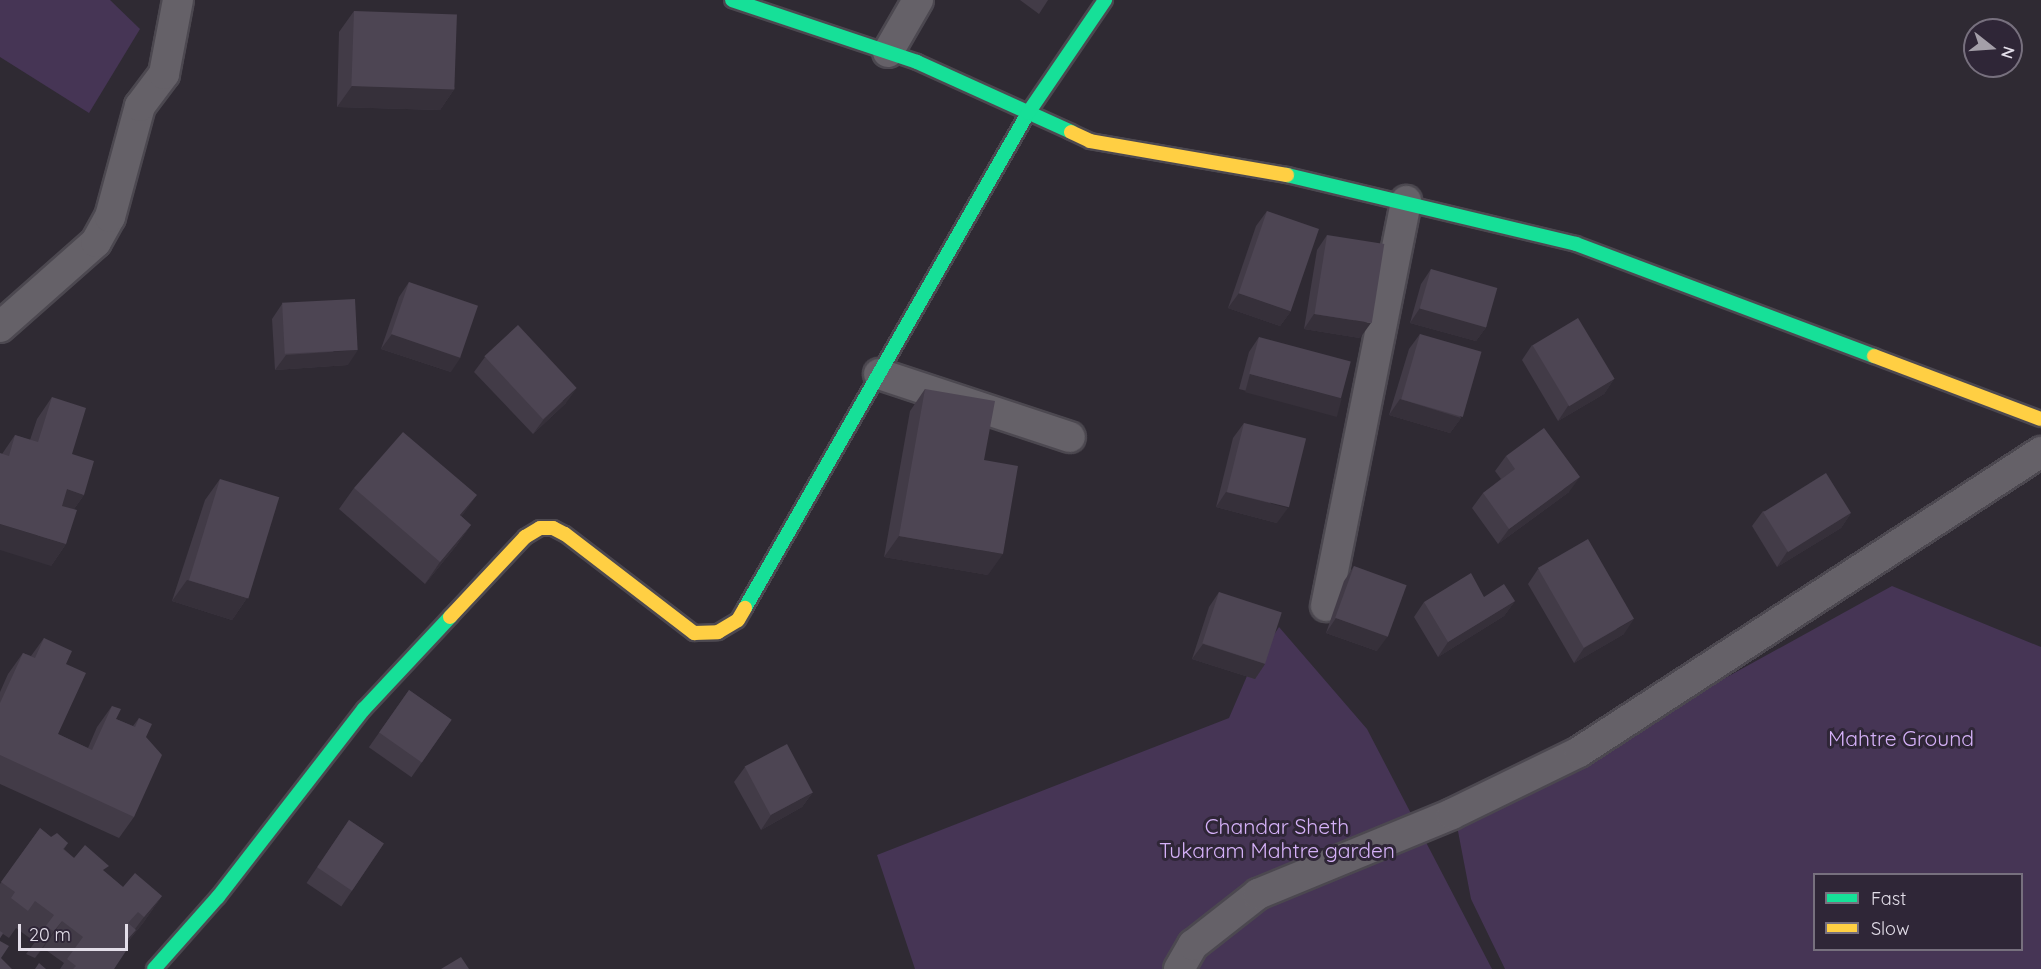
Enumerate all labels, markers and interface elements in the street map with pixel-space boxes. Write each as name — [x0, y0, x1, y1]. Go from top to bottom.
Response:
north arrow — [1963, 18, 2023, 78]
text: N — [1997, 44, 2020, 61]
park label: Mahtre Ground — [1828, 725, 1974, 751]
park label: Chandar Sheth Tukaram Mahtre garden — [1159, 813, 1395, 863]
legend — [1813, 873, 2023, 951]
text: Fast — [1871, 887, 1906, 910]
scale bar — [21, 912, 130, 950]
text: Slow — [1871, 917, 1909, 940]
text: 20 m — [29, 923, 71, 946]

